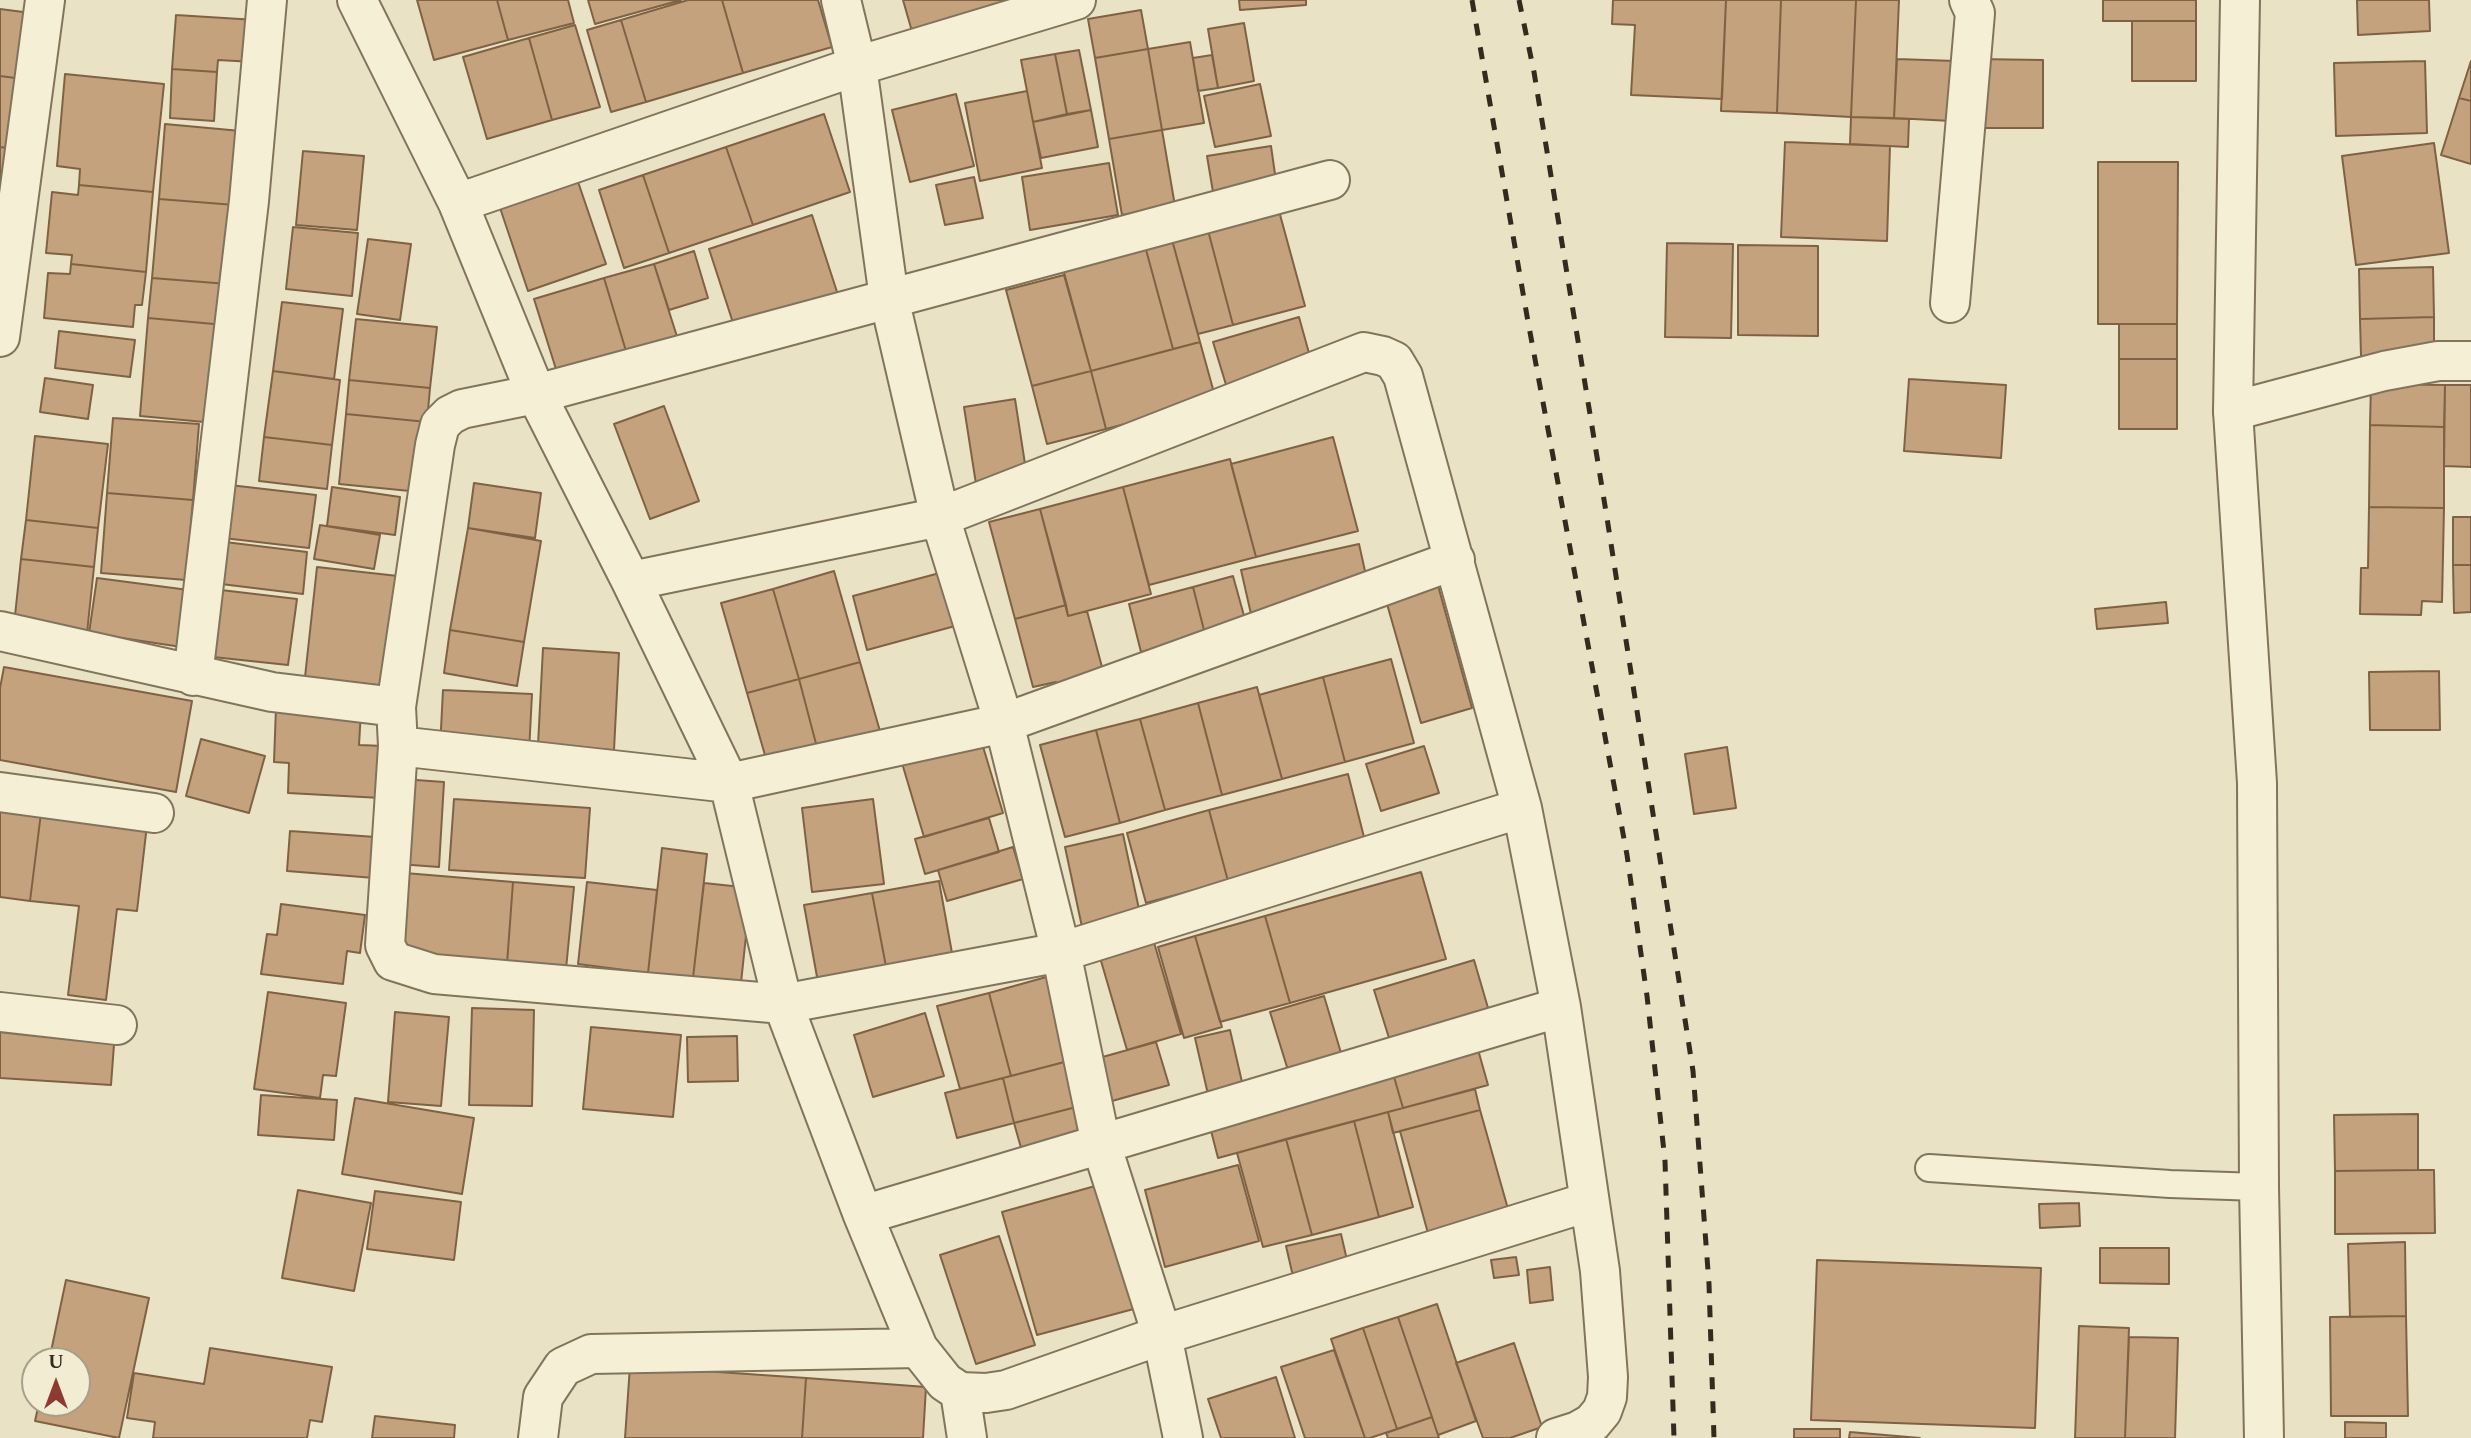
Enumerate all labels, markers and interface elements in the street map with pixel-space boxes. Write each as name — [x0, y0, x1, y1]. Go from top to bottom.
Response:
north arrow — [21, 1347, 91, 1417]
text: U — [48, 1348, 64, 1377]

